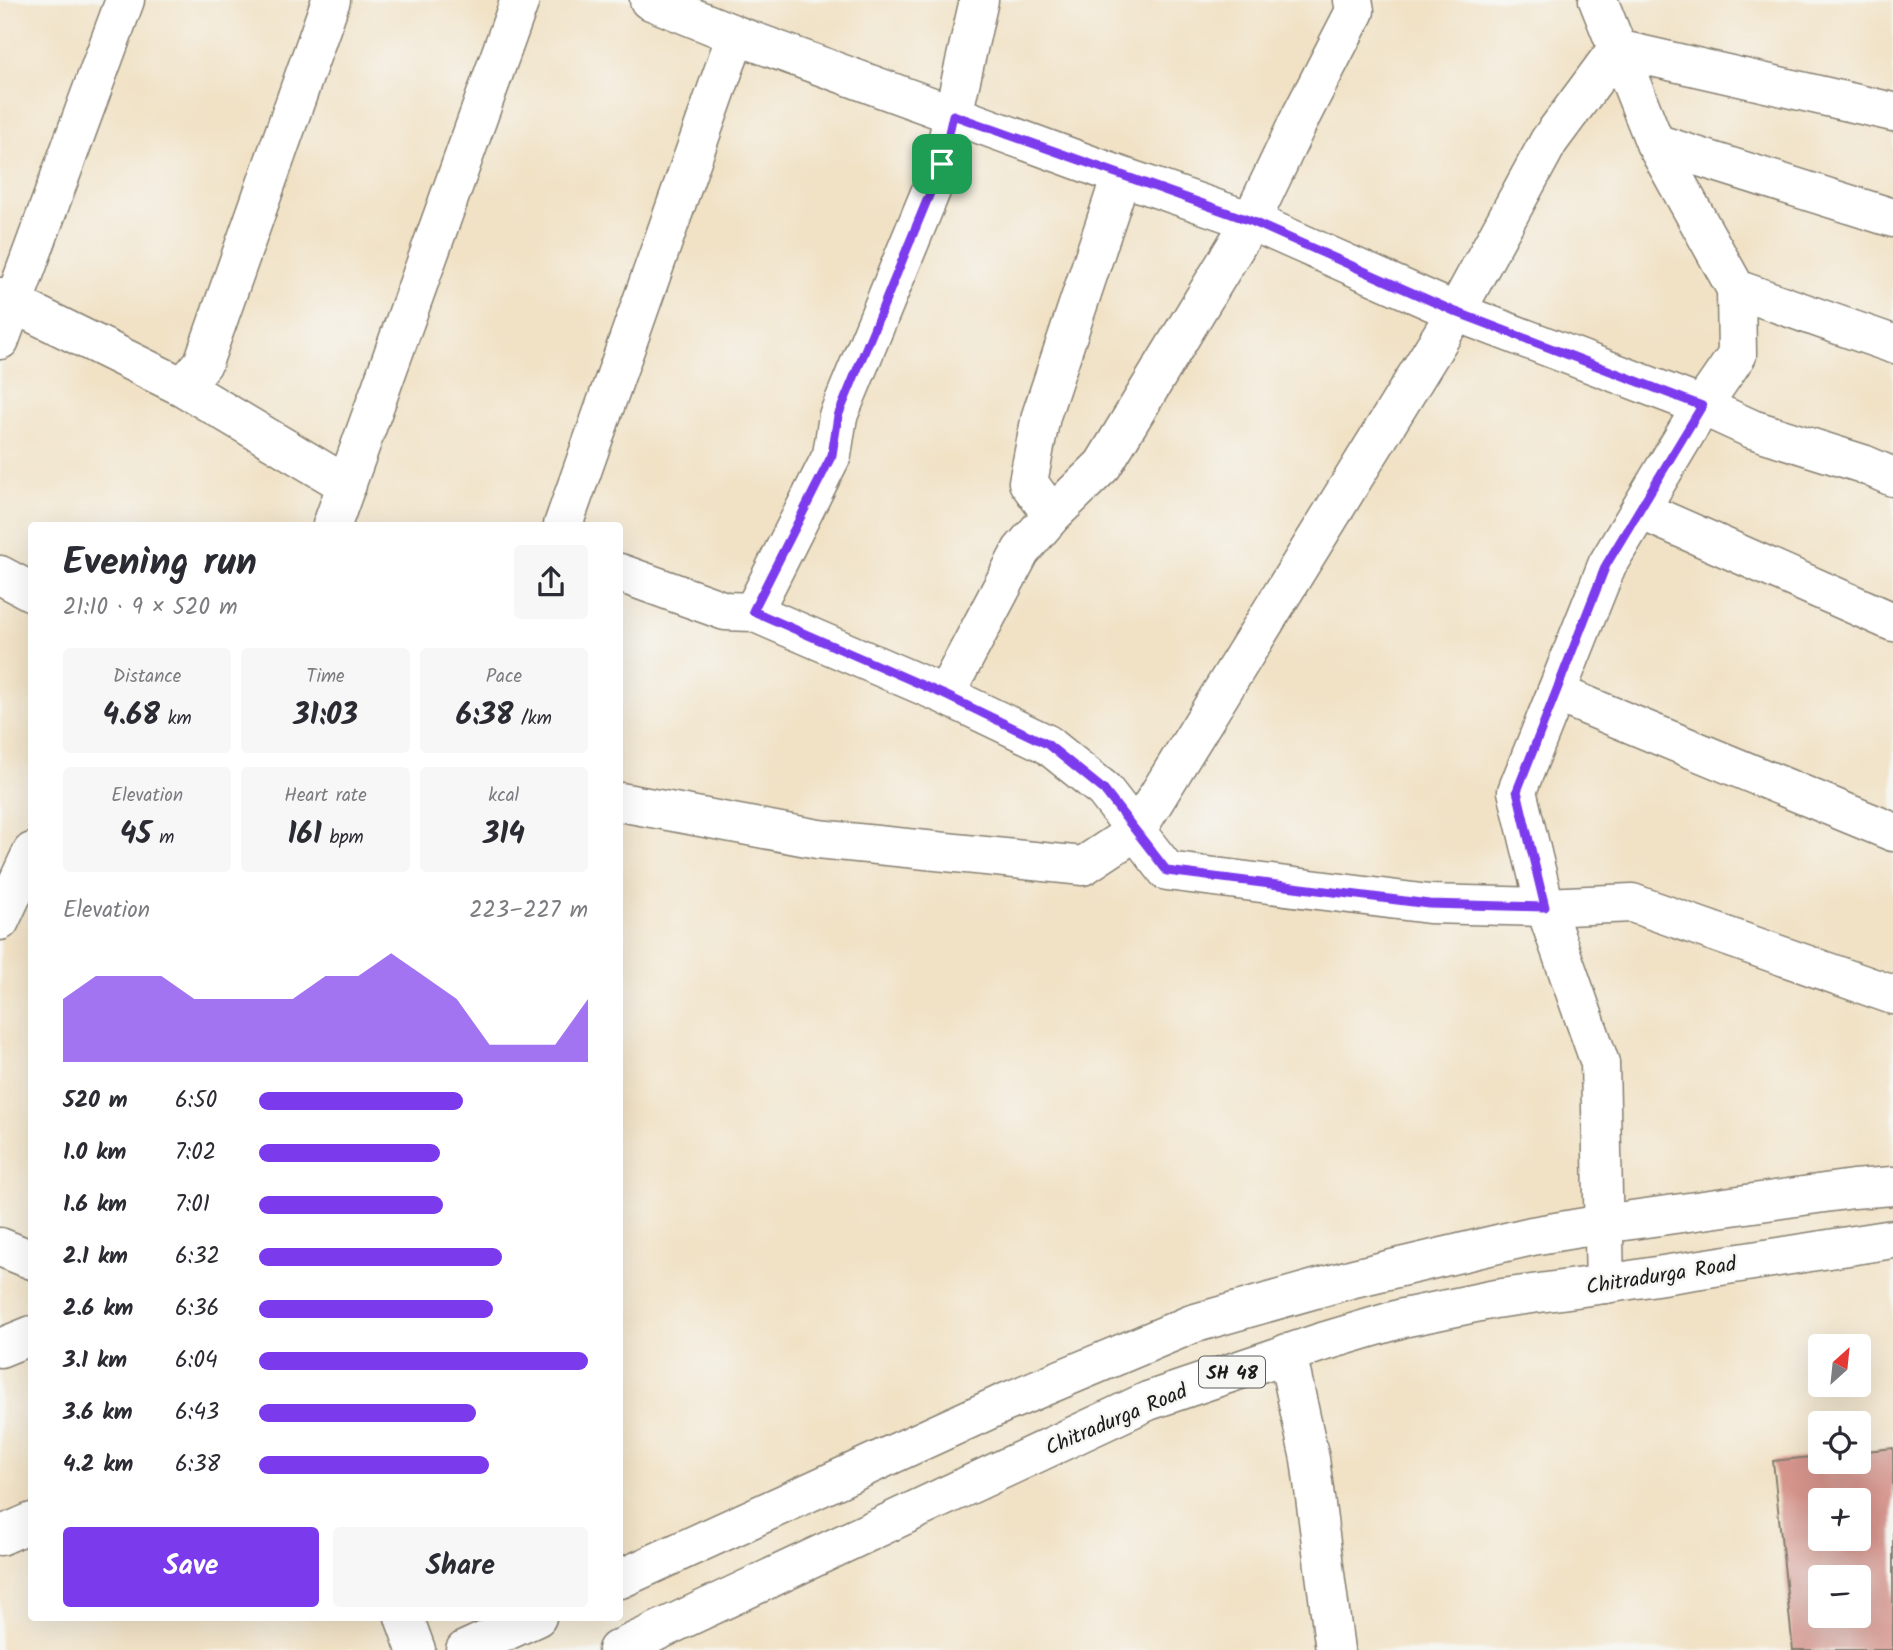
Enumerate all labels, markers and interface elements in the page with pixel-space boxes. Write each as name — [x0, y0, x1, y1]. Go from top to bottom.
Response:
pin — [912, 134, 972, 194]
icon: arrive — [923, 145, 961, 183]
text: Evening run — [63, 534, 257, 594]
button: share — [514, 545, 588, 619]
text: 21:10 · 9 × 520 m — [63, 590, 238, 626]
text: Distance — [113, 662, 181, 692]
text: Time — [306, 662, 345, 692]
text: Pace — [486, 662, 522, 692]
text: 4.68 — [103, 692, 160, 740]
text: 31:03 — [293, 692, 358, 740]
text: 6:38 — [456, 692, 514, 740]
text: km — [160, 704, 192, 734]
text: /km — [514, 704, 552, 734]
text: Elevation — [111, 781, 183, 811]
text: Heart rate — [284, 781, 367, 811]
text: kcal — [488, 781, 519, 811]
text: 45 — [120, 811, 152, 859]
text: 161 — [287, 811, 322, 859]
text: 314 — [483, 811, 525, 859]
text: m — [152, 823, 174, 853]
text: bpm — [322, 823, 364, 853]
text: Elevation — [63, 893, 150, 929]
text: 223–227 m — [469, 893, 588, 929]
text: 520 m — [63, 1083, 128, 1119]
text: 6:50 — [175, 1083, 217, 1119]
text: 1.0 km — [63, 1135, 126, 1171]
text: 7:02 — [175, 1135, 216, 1171]
text: 1.6 km — [63, 1187, 127, 1223]
text: 7:01 — [175, 1187, 210, 1223]
text: 2.1 km — [63, 1239, 128, 1275]
text: 6:32 — [175, 1239, 220, 1275]
street label: Chitradurga Road — [1584, 1248, 1739, 1305]
text: 2.6 km — [63, 1291, 133, 1327]
text: 6:36 — [175, 1291, 219, 1327]
north arrow — [1808, 1334, 1871, 1396]
map controls — [1808, 1334, 1871, 1628]
text: 3.1 km — [63, 1343, 127, 1379]
text: 6:04 — [175, 1343, 218, 1379]
road number: SH 48 — [1199, 1356, 1265, 1388]
street label: Chitradurga Road — [1040, 1375, 1193, 1465]
text: 3.6 km — [63, 1395, 133, 1431]
text: 6:43 — [175, 1395, 219, 1431]
button: locate — [1808, 1411, 1871, 1474]
text: 4.2 km — [63, 1447, 133, 1483]
text: 6:38 — [175, 1447, 220, 1483]
button: + — [1808, 1488, 1871, 1551]
button: Save — [63, 1527, 319, 1607]
button: Share — [333, 1527, 588, 1607]
button: − — [1808, 1565, 1871, 1628]

